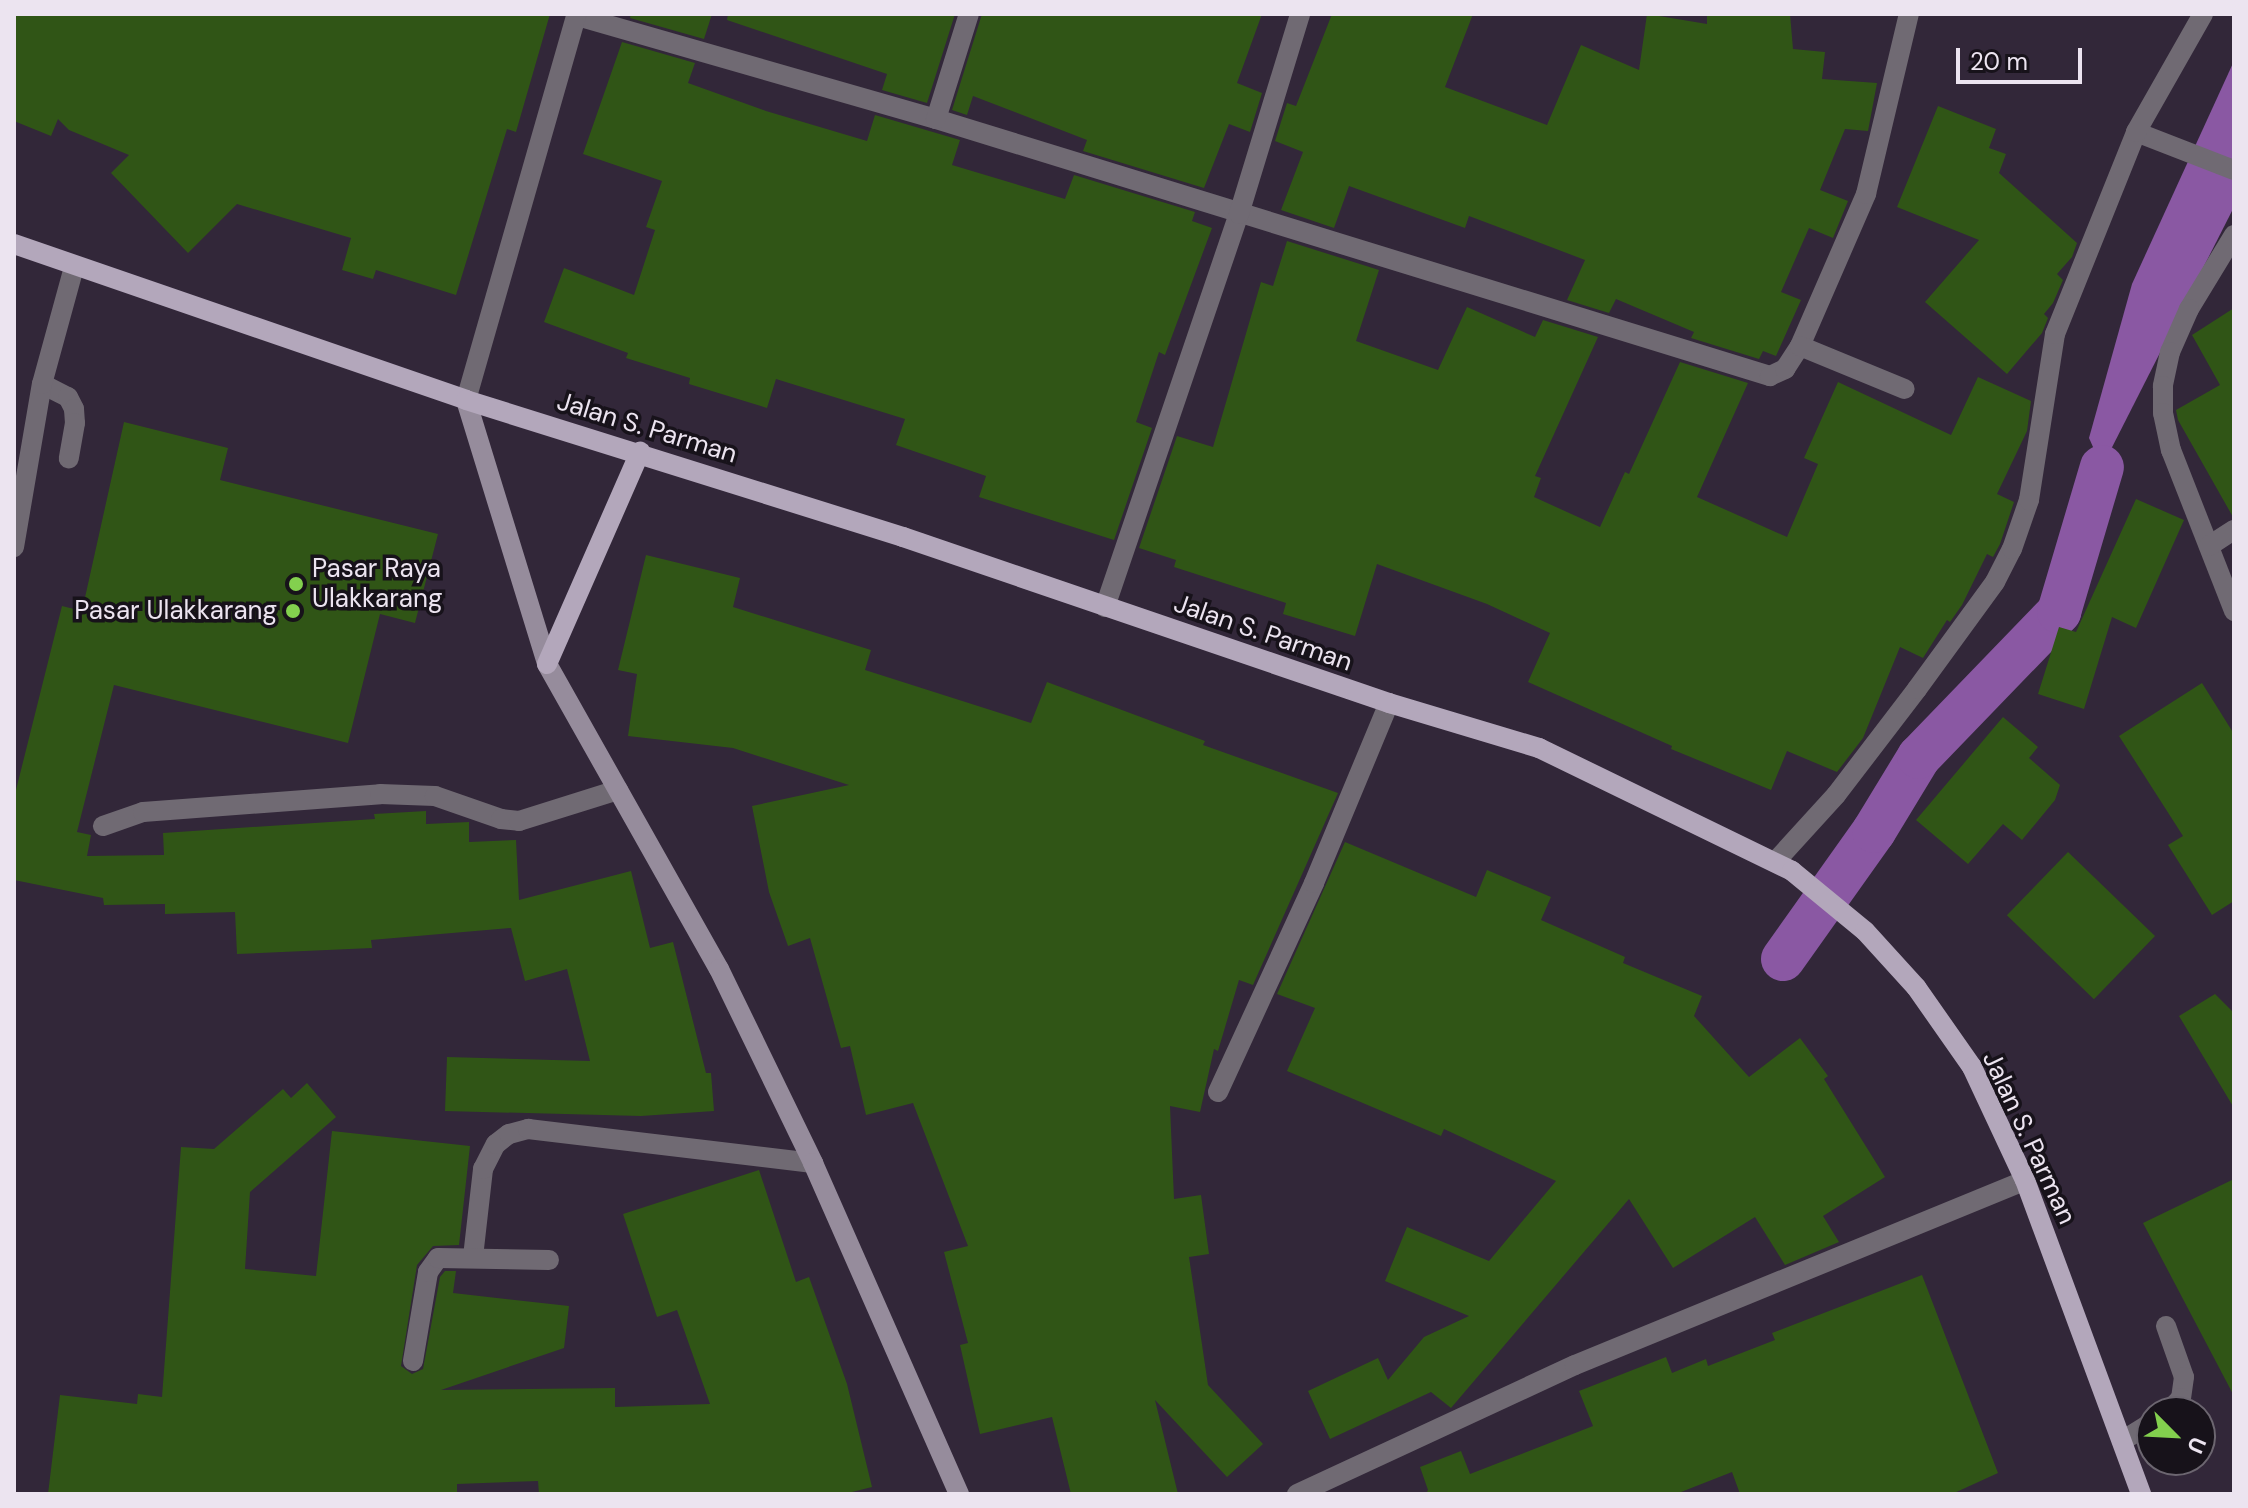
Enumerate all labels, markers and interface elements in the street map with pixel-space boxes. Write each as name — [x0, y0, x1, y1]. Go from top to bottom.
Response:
scale bar — [1960, 32, 2086, 82]
text: 20 m — [1970, 46, 2028, 77]
street label: Jalan S. Parman — [553, 386, 741, 470]
place label: Pasar Raya Ulakkarang — [312, 553, 442, 614]
marker: Pasar Raya Ulakkarang — [287, 575, 305, 593]
street label: Jalan S. Parman — [1170, 588, 1356, 678]
place label: Pasar Ulakkarang — [74, 595, 277, 627]
marker: Pasar Ulakkarang — [284, 602, 302, 620]
street label: Jalan S. Parman — [1975, 1047, 2083, 1229]
north arrow — [2136, 1396, 2216, 1476]
text: U — [2180, 1432, 2213, 1458]

